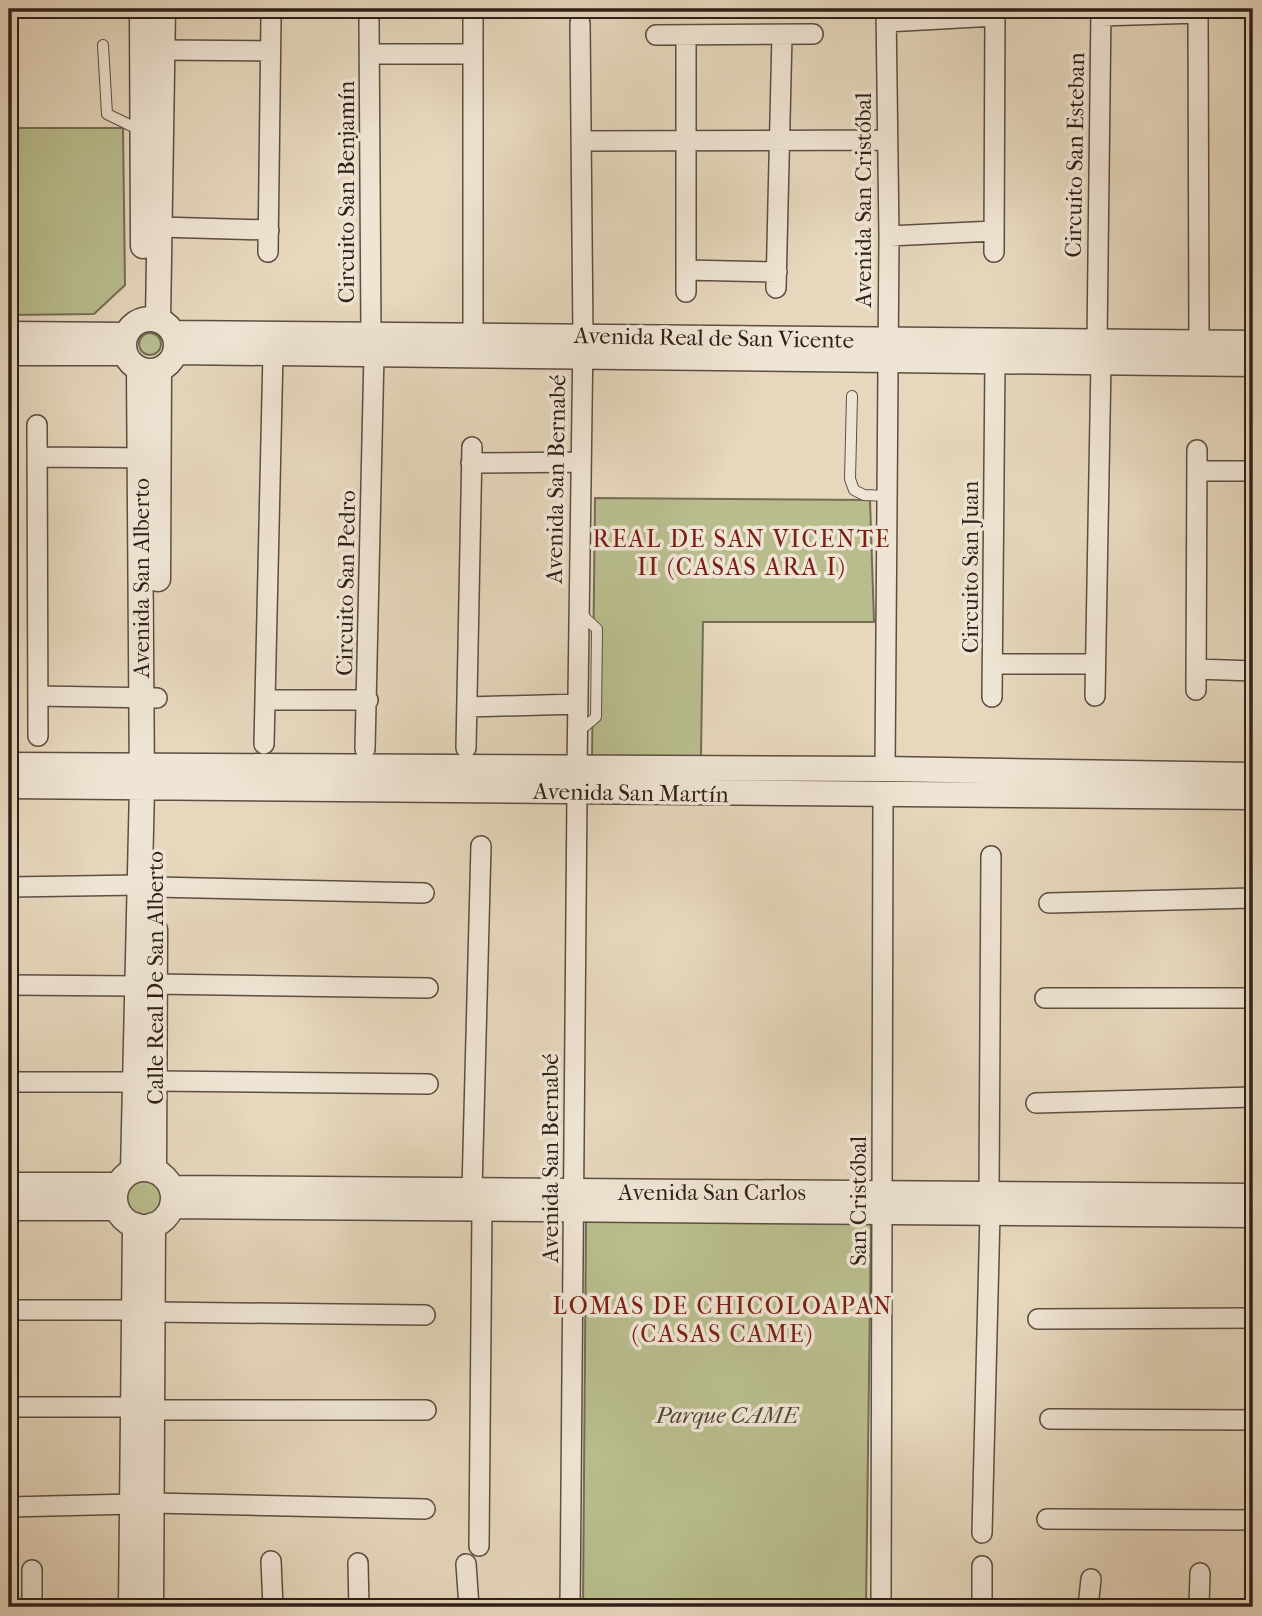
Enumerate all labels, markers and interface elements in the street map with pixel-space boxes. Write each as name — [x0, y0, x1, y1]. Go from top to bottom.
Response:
street label: Circuito San Esteban — [1060, 51, 1090, 258]
street label: Circuito San Benjamín — [333, 80, 360, 303]
street label: Avenida San Cristóbal — [850, 92, 877, 309]
street label: Avenida Real de San Vicente — [573, 322, 854, 354]
street label: Avenida San Bernabé — [541, 374, 571, 585]
street label: Avenida San Alberto — [128, 478, 155, 679]
street label: Circuito San Juan — [957, 480, 984, 653]
street label: Circuito San Pedro — [331, 490, 361, 676]
district label: REAL DE SAN VICENTE II (CASAS ARA I) — [593, 525, 891, 581]
street label: Avenida San Martín — [532, 778, 730, 808]
street label: Calle Real De San Alberto — [142, 851, 169, 1105]
street label: Avenida San Bernabé — [537, 1053, 564, 1264]
street label: San Cristóbal — [845, 1135, 872, 1266]
street label: Avenida San Carlos — [617, 1179, 806, 1206]
district label: LOMAS DE CHICOLOAPAN (CASAS CAME) — [552, 1292, 894, 1348]
park label: Parque CAME — [655, 1402, 800, 1429]

